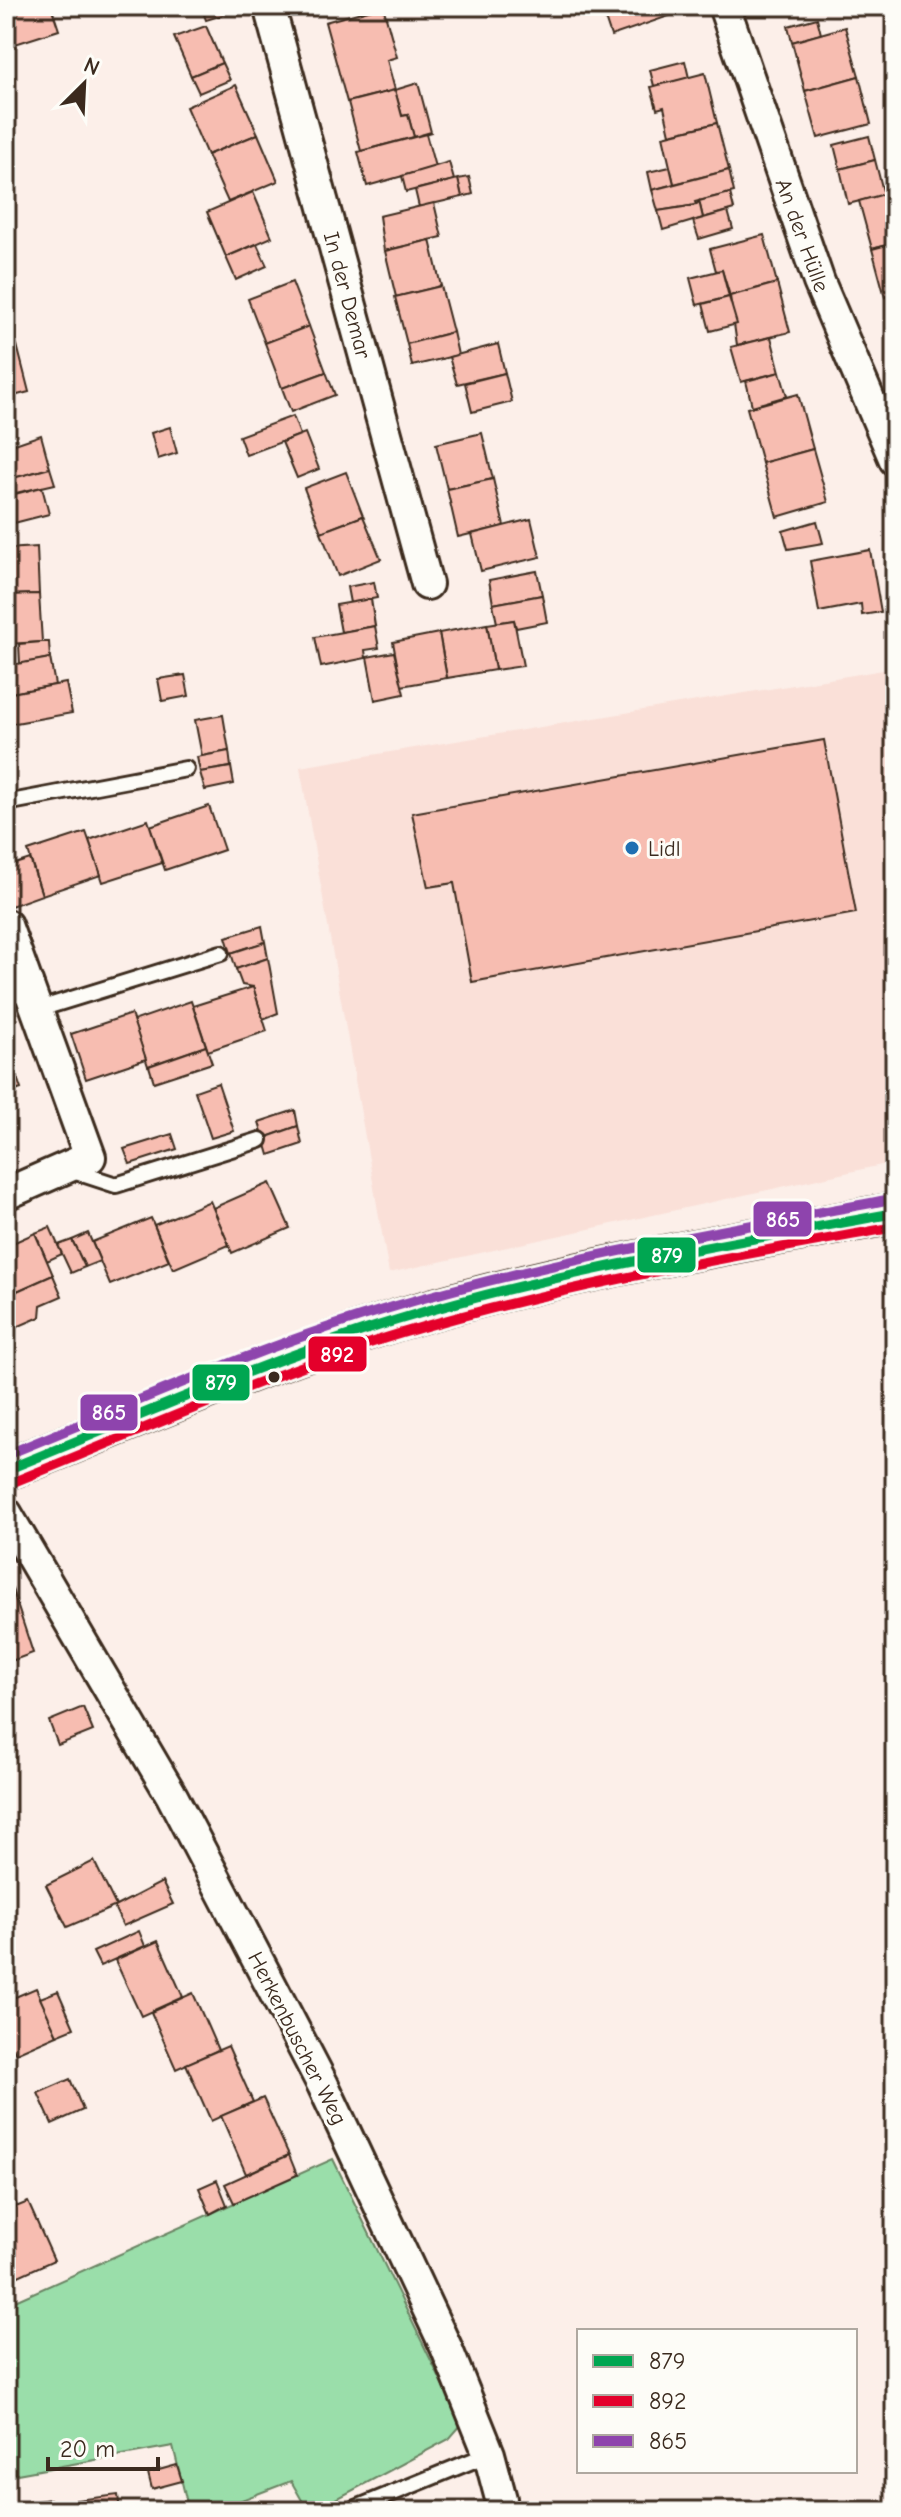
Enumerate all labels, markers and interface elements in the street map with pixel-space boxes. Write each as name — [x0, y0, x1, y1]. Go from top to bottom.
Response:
north arrow — [44, 44, 124, 124]
text: N — [80, 52, 104, 81]
street label: An der Hülle — [770, 175, 835, 296]
street label: In der Demar — [318, 229, 376, 362]
place label: Lidl — [648, 836, 680, 862]
marker: Lidl — [623, 839, 641, 857]
line badge: 865 — [752, 1200, 813, 1238]
text: 865 — [766, 1207, 800, 1233]
line badge: 879 — [636, 1236, 697, 1274]
text: 879 — [651, 1243, 683, 1269]
line badge: 892 — [307, 1335, 368, 1373]
text: 892 — [320, 1342, 354, 1368]
line badge: 879 — [191, 1363, 251, 1402]
unlabelled marker — [266, 1369, 282, 1385]
text: 879 — [205, 1370, 237, 1396]
line badge: 865 — [79, 1393, 139, 1432]
text: 865 — [92, 1400, 126, 1426]
street label: Herkenbuscher Weg — [242, 1948, 352, 2129]
legend — [577, 2329, 857, 2473]
text: 879 — [649, 2347, 685, 2375]
text: 892 — [649, 2387, 687, 2415]
scale bar — [48, 2421, 158, 2471]
text: 865 — [649, 2427, 687, 2455]
text: 20 m — [60, 2435, 115, 2463]

